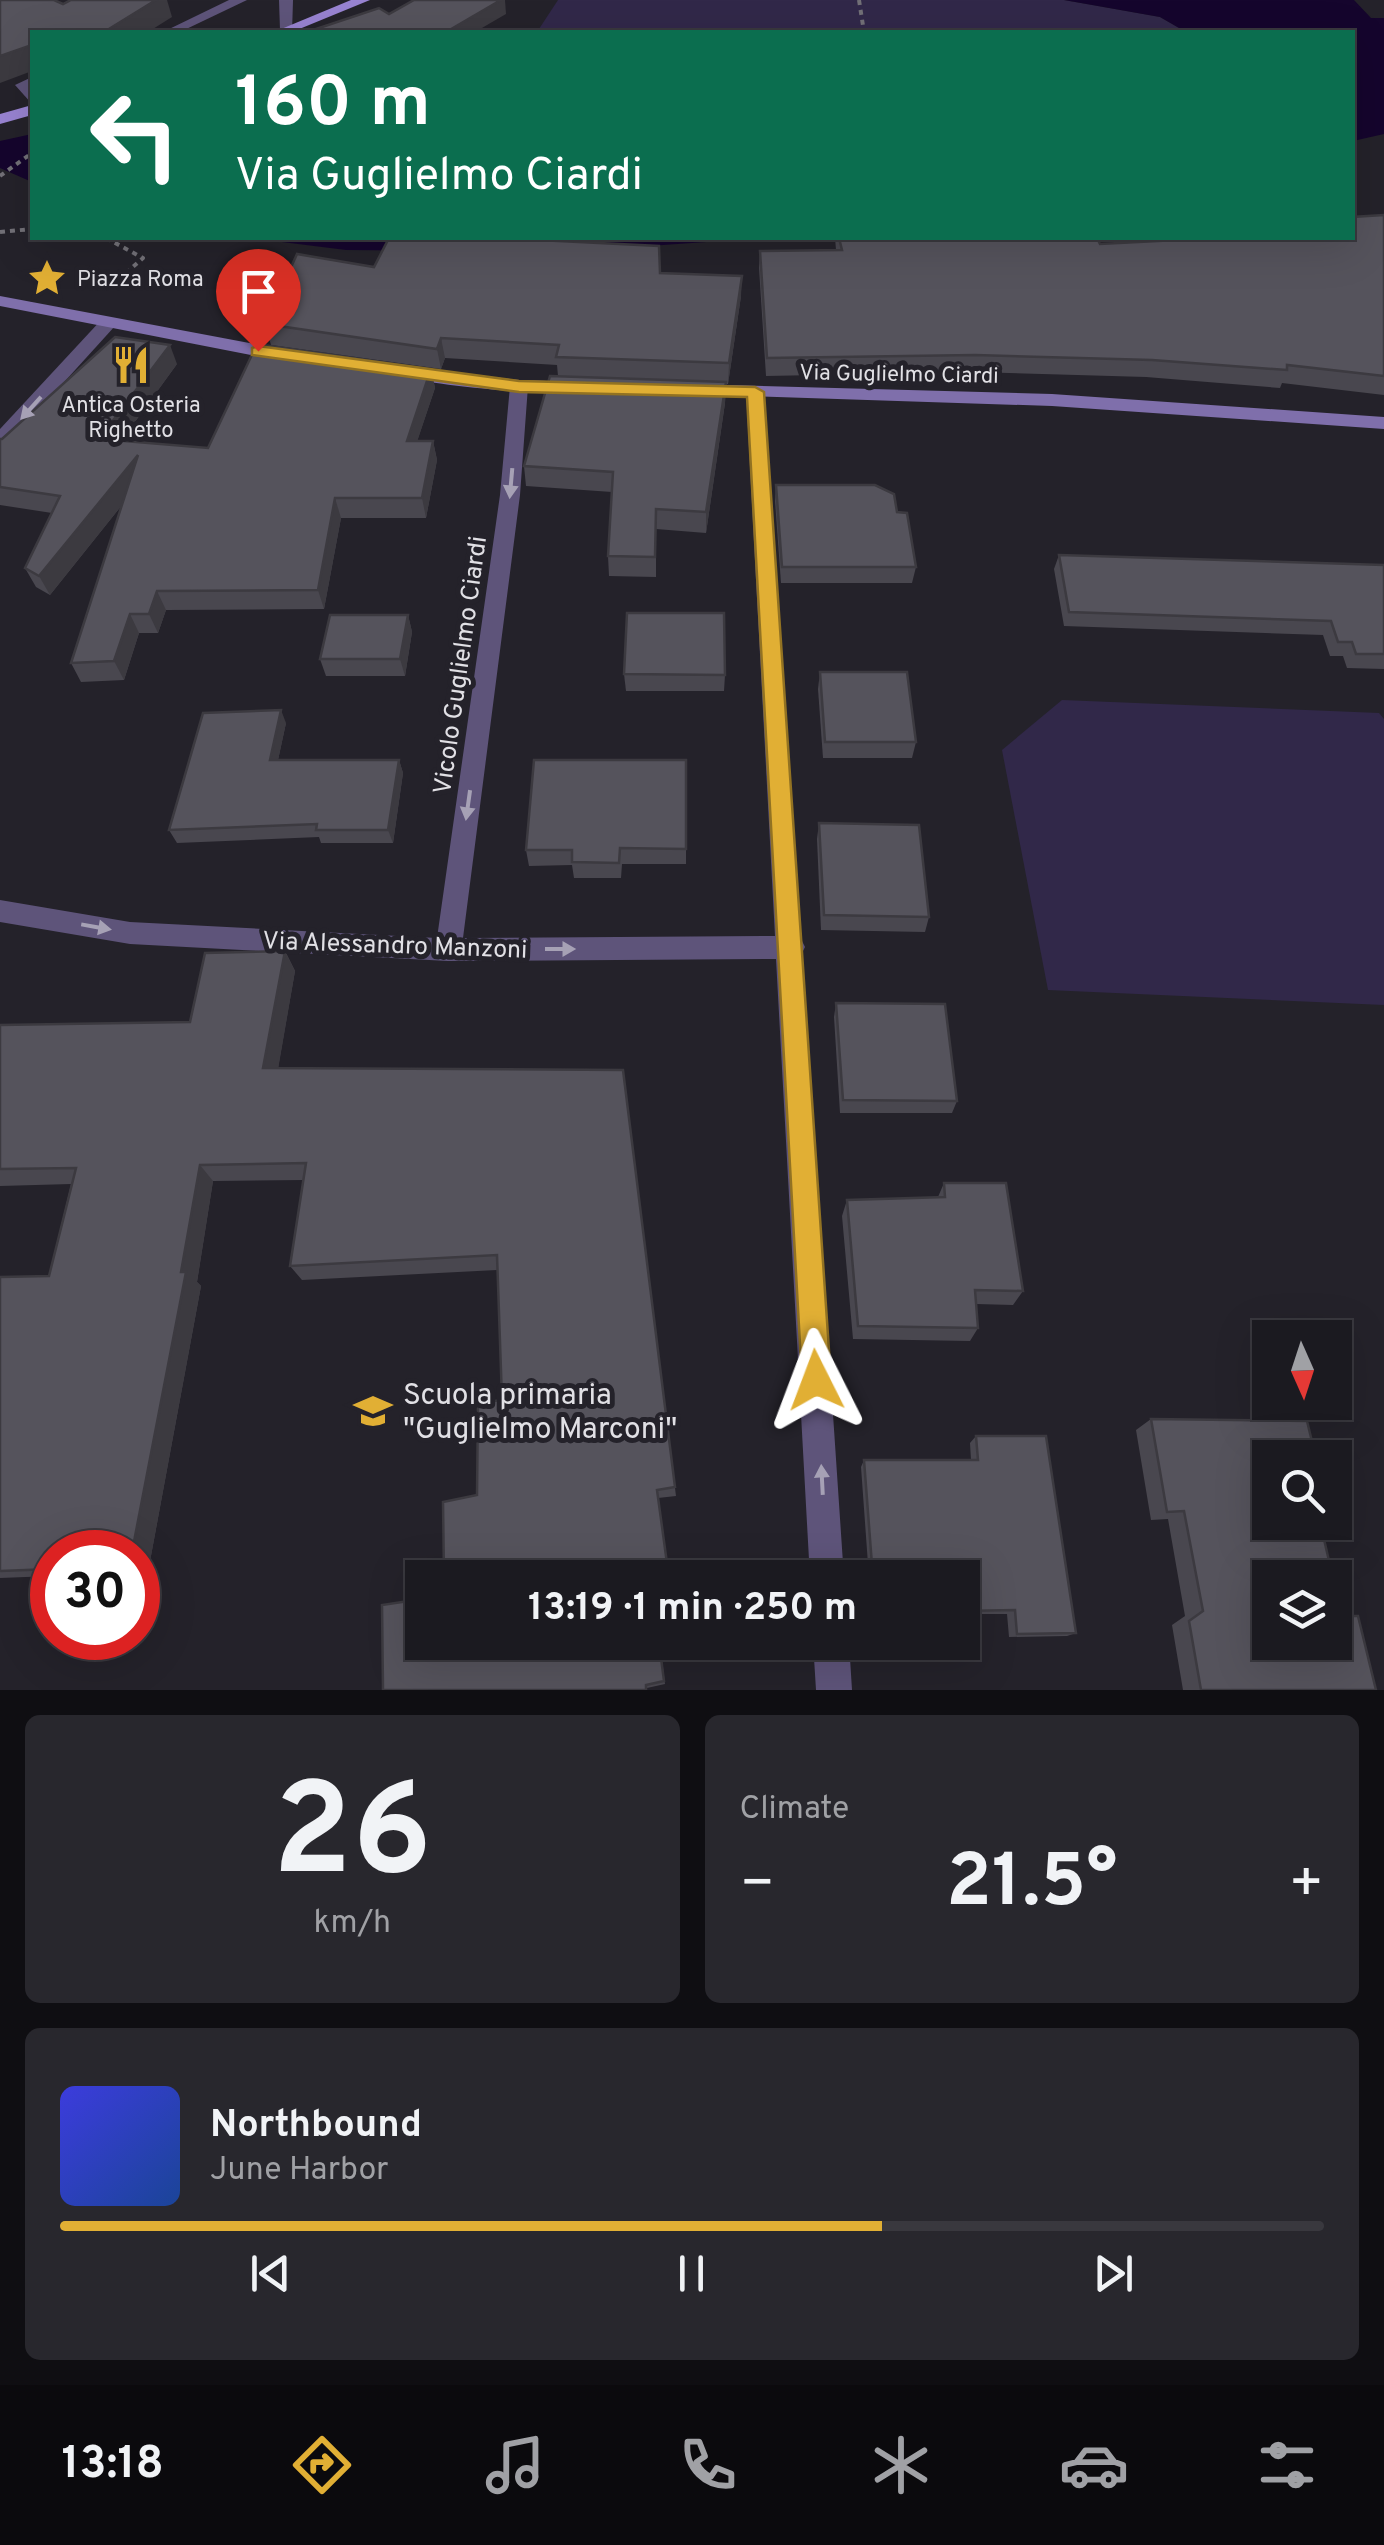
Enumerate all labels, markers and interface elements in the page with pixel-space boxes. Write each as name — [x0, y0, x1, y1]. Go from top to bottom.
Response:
text: 160 m — [235, 62, 431, 151]
icon: left — [70, 70, 200, 200]
text: Via Guglielmo Ciardi — [235, 149, 643, 206]
pin — [216, 249, 301, 352]
place icon: Piazza Roma — [26, 257, 68, 299]
icon: arrive — [231, 264, 286, 319]
place label: Piazza Roma — [77, 267, 204, 294]
restaurant icon: Antica Osteria Righetto — [110, 344, 152, 386]
street label: Via Guglielmo Ciardi — [799, 360, 999, 391]
place label: Antica Osteria Righetto — [61, 393, 201, 445]
one-way arrow — [20, 396, 43, 420]
one-way arrow — [503, 468, 519, 500]
street label: Vicolo Guglielmo Ciardi — [428, 534, 496, 797]
one-way arrow — [460, 790, 476, 822]
one-way arrow — [81, 920, 112, 935]
street label: Via Alessandro Manzoni — [262, 926, 528, 968]
one-way arrow — [545, 941, 577, 957]
north arrow — [1252, 1320, 1352, 1420]
map controls — [1252, 1320, 1352, 1660]
position arrow — [764, 1328, 868, 1432]
place label: Scuola primaria "Guglielmo Marconi" — [403, 1378, 677, 1449]
school or university icon: Scuola primaria "Guglielmo Marconi" — [352, 1390, 394, 1432]
button: search — [1252, 1440, 1352, 1540]
one-way arrow — [814, 1464, 830, 1496]
speed limit sign: 30 — [30, 1530, 160, 1660]
button: layers — [1252, 1560, 1352, 1660]
text: 13:19 · 1 min · 250 m — [528, 1585, 857, 1634]
text: 26 — [273, 1756, 432, 1921]
text: Climate — [740, 1790, 849, 1830]
text: 21.5° — [946, 1838, 1117, 1933]
text: − — [740, 1851, 775, 1921]
text: + — [1289, 1851, 1324, 1921]
text: km/h — [313, 1904, 391, 1944]
text: Northbound — [210, 2102, 422, 2151]
text: June Harbor — [210, 2151, 389, 2191]
icon: previous — [243, 2246, 298, 2301]
icon: pause — [664, 2246, 719, 2301]
icon: next — [1086, 2246, 1141, 2301]
icon: directions — [287, 2430, 357, 2500]
icon: music — [480, 2430, 550, 2500]
icon: phone — [673, 2430, 743, 2500]
icon: climate — [866, 2430, 936, 2500]
icon: car — [1059, 2430, 1129, 2500]
icon: filters — [1252, 2430, 1322, 2500]
text: 13:18 — [62, 2437, 164, 2494]

